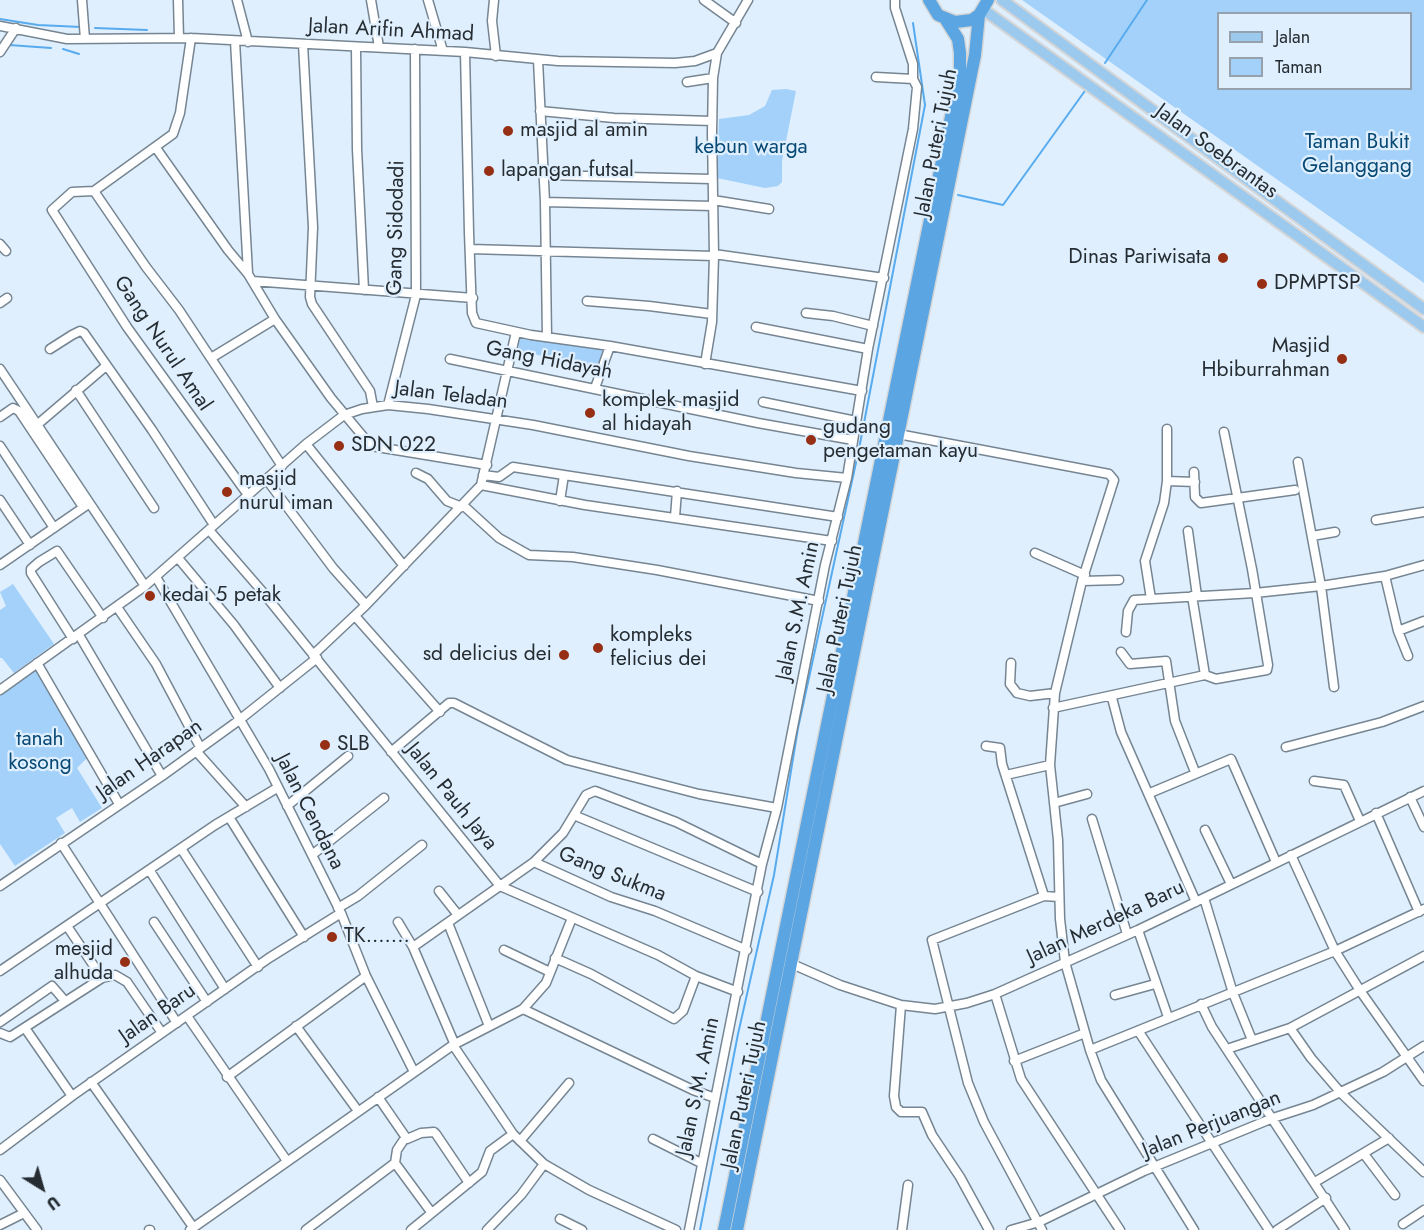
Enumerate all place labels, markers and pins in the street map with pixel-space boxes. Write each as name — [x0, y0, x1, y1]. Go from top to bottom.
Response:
place label: masjid al amin — [520, 118, 648, 144]
marker: masjid al amin — [501, 124, 515, 138]
place label: lapangan futsal — [501, 158, 634, 184]
marker: lapangan futsal — [482, 164, 496, 178]
place label: Dinas Pariwisata — [1068, 245, 1211, 271]
marker: Dinas Pariwisata — [1216, 251, 1230, 265]
place label: DPMPTSP — [1274, 271, 1360, 297]
marker: DPMPTSP — [1255, 277, 1269, 291]
place label: Masjid Hbiburrahman — [1202, 334, 1330, 384]
marker: Masjid Hbiburrahman — [1335, 352, 1349, 366]
place label: komplek masjid al hidayah — [602, 388, 740, 438]
marker: komplek masjid al hidayah — [583, 406, 597, 420]
place label: gudang pengetaman kayu — [823, 415, 978, 465]
place label: SDN 022 — [351, 433, 436, 459]
marker: gudang pengetaman kayu — [804, 433, 818, 447]
marker: SDN 022 — [332, 439, 346, 453]
place label: masjid nurul iman — [239, 467, 333, 517]
marker: masjid nurul iman — [220, 485, 234, 499]
place label: kedai 5 petak — [162, 583, 281, 609]
marker: kedai 5 petak — [143, 589, 157, 603]
place label: kompleks felicius dei — [610, 623, 707, 673]
marker: kompleks felicius dei — [591, 641, 605, 655]
place label: sd delicius dei — [423, 642, 552, 668]
marker: sd delicius dei — [557, 648, 571, 662]
place label: SLB — [337, 732, 370, 758]
marker: SLB — [318, 738, 332, 752]
place label: TK....... — [344, 924, 410, 950]
marker: TK....... — [325, 930, 339, 944]
place label: mesjid alhuda — [54, 937, 113, 987]
marker: mesjid alhuda — [118, 955, 132, 969]

